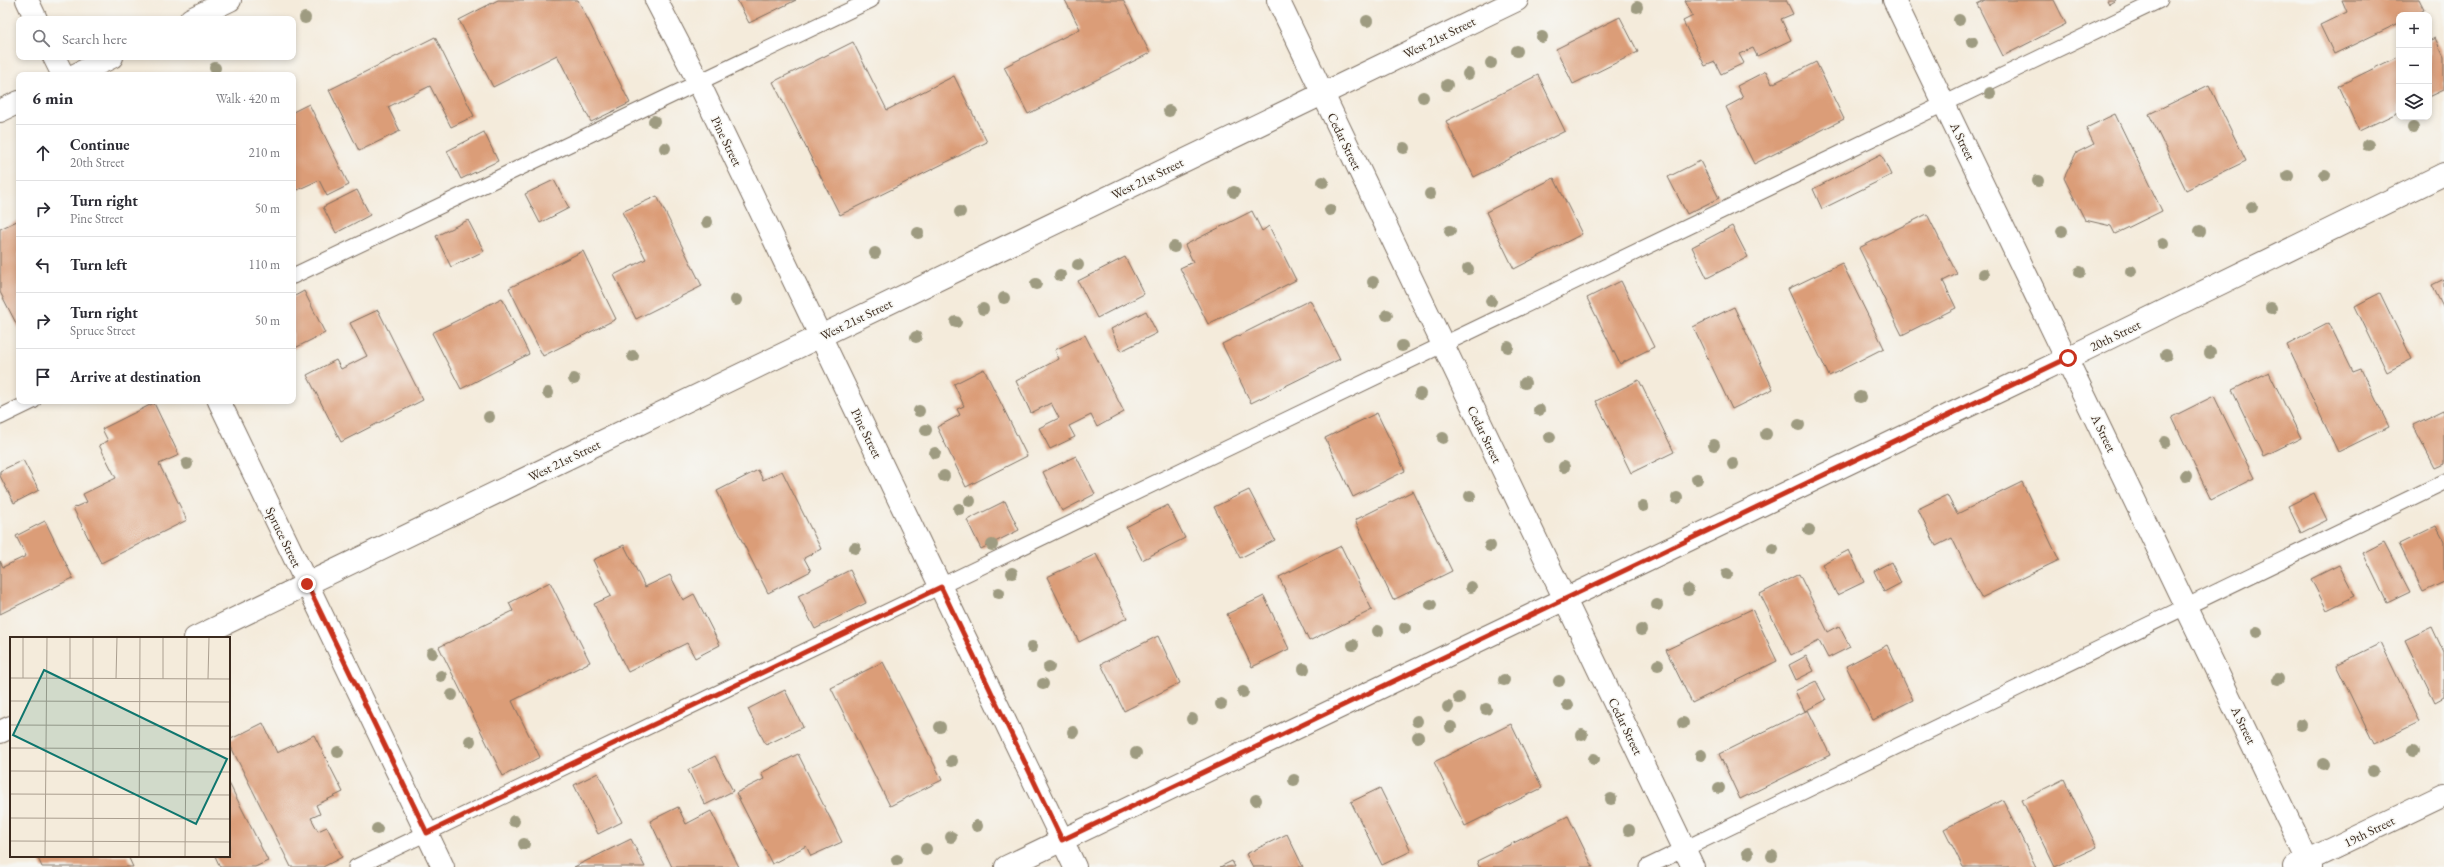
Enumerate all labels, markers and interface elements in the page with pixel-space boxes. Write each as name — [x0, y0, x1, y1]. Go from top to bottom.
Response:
map controls — [2396, 12, 2432, 120]
button: + — [2396, 12, 2432, 48]
street label: West 21st Street — [1400, 13, 1478, 62]
search box — [16, 16, 296, 60]
icon: search — [30, 27, 52, 49]
text: Search here — [62, 29, 127, 48]
button: − — [2396, 48, 2432, 84]
button: layers — [2396, 84, 2432, 120]
text: 6 min — [32, 87, 73, 109]
text: Walk · 420 m — [216, 90, 280, 107]
street label: Cedar Street — [1323, 110, 1366, 173]
street label: Pine Street — [707, 113, 746, 169]
street label: A Street — [1946, 119, 1979, 163]
text: Continue — [70, 135, 130, 154]
icon: ahead — [32, 142, 54, 164]
text: 210 m — [249, 144, 280, 161]
text: 20th Street — [70, 154, 124, 171]
street label: West 21st Street — [1108, 154, 1186, 203]
text: Turn right — [70, 191, 138, 210]
icon: right — [32, 198, 54, 220]
text: 50 m — [255, 200, 280, 217]
text: Pine Street — [70, 210, 123, 227]
icon: left — [32, 254, 54, 276]
text: Turn left — [70, 255, 127, 274]
text: 110 m — [249, 256, 280, 273]
street label: West 21st Street — [817, 295, 895, 344]
text: Turn right — [70, 303, 138, 322]
icon: right — [32, 310, 54, 332]
text: 50 m — [255, 312, 280, 329]
street label: 20th Street — [2087, 316, 2143, 355]
text: Spruce Street — [70, 322, 135, 339]
route start — [2059, 349, 2077, 367]
icon: arrive — [32, 366, 54, 388]
text: Arrive at destination — [70, 367, 201, 386]
street label: Cedar Street — [1463, 403, 1506, 466]
street label: Pine Street — [847, 405, 886, 461]
street label: A Street — [2087, 411, 2120, 455]
street label: West 21st Street — [525, 436, 603, 485]
street label: Spruce Street — [262, 504, 305, 570]
route end — [298, 575, 316, 593]
inset map — [10, 637, 230, 857]
street label: Cedar Street — [1604, 695, 1647, 758]
street label: A Street — [2227, 703, 2260, 747]
street label: 19th Street — [2341, 812, 2397, 851]

